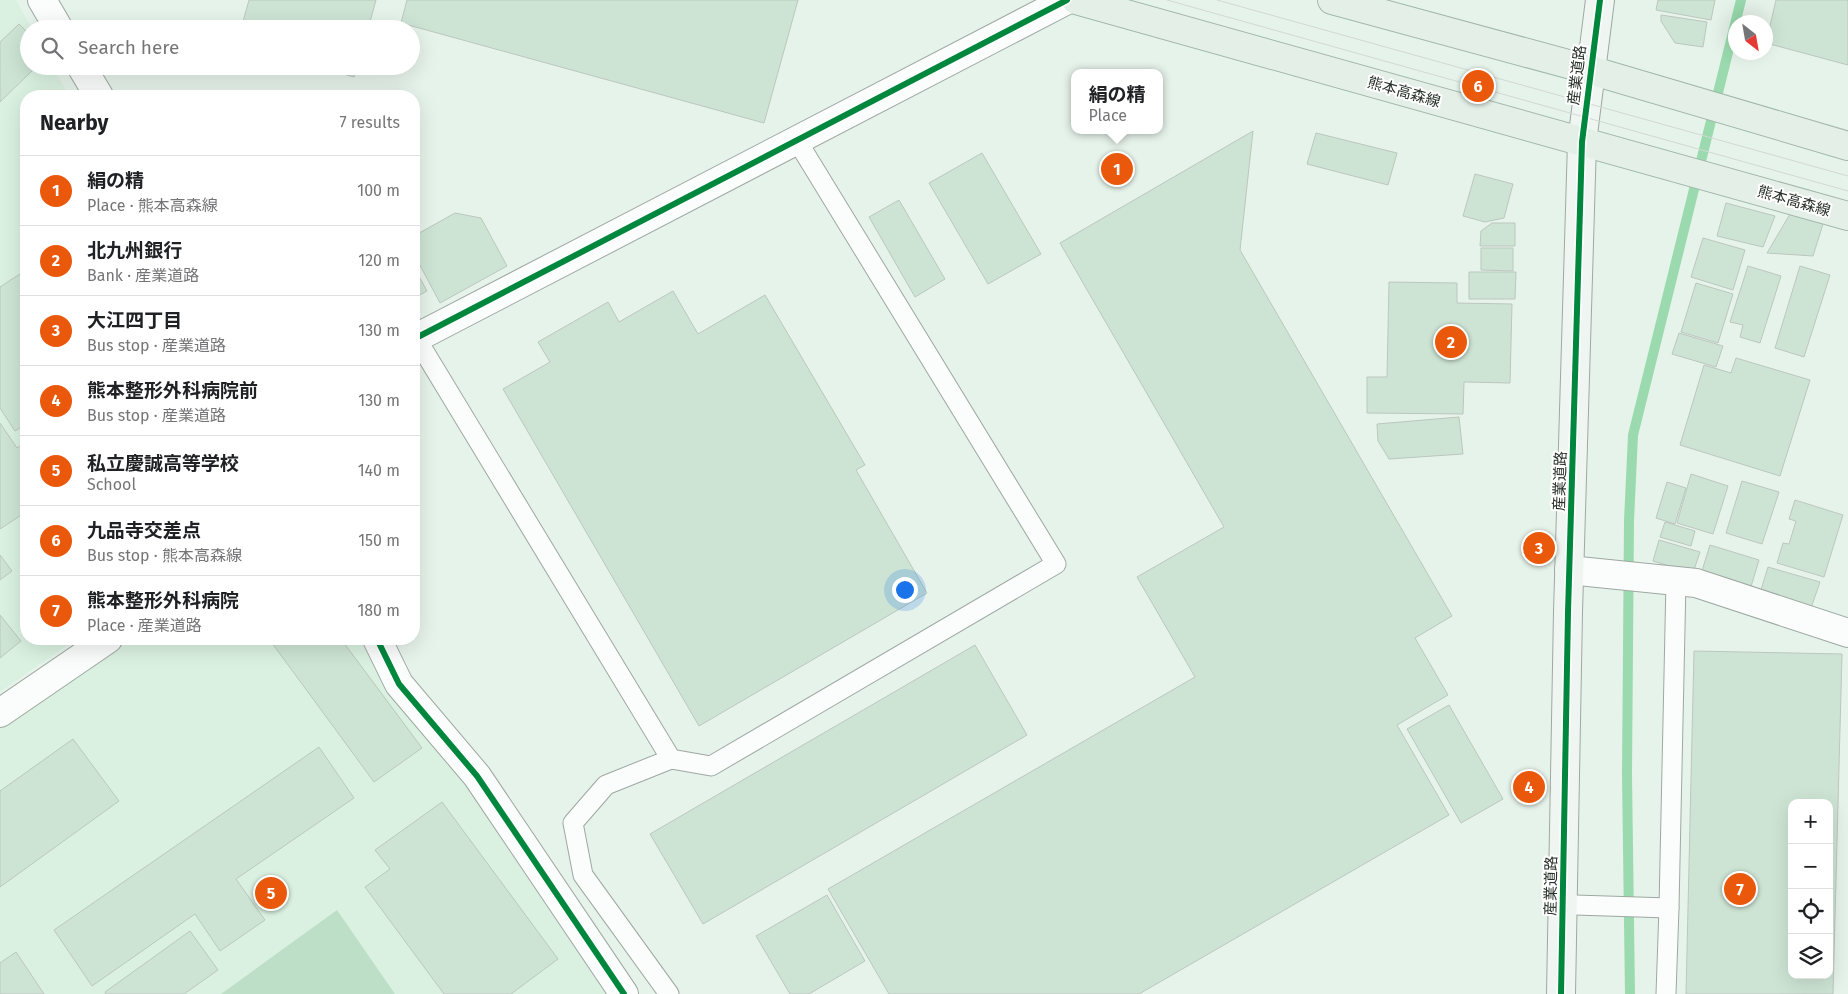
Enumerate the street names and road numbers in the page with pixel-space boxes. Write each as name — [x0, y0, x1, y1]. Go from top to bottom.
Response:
street label: 産業道路 — [1564, 44, 1590, 106]
street label: 熊本高森線 — [1365, 73, 1443, 111]
street label: 熊本高森線 — [1755, 182, 1833, 220]
street label: 産業道路 — [1550, 451, 1570, 511]
street label: 産業道路 — [1541, 856, 1561, 916]

